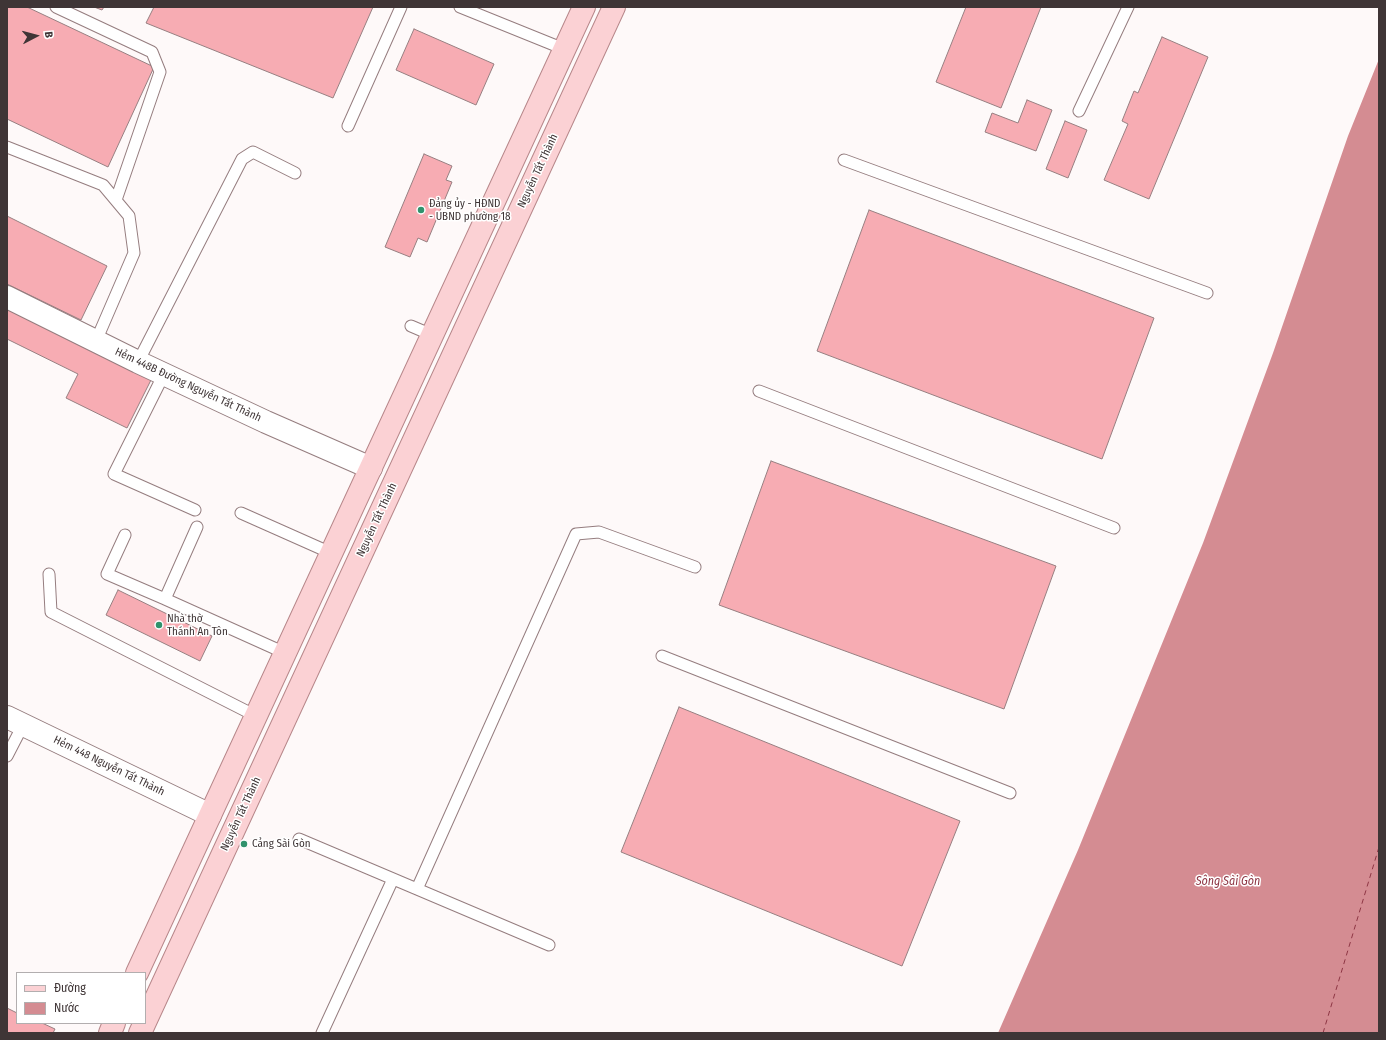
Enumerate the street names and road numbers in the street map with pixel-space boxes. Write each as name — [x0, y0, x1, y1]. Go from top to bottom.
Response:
street label: Nguyễn Tất Thành — [515, 132, 561, 210]
street label: Hẻm 448B Đường Nguyễn Tất Thành — [113, 345, 263, 425]
street label: Nguyễn Tất Thành — [354, 481, 400, 559]
street label: Hẻm 448 Nguyễn Tất Thành — [51, 733, 167, 799]
street label: Nguyễn Tất Thành — [218, 775, 264, 853]

